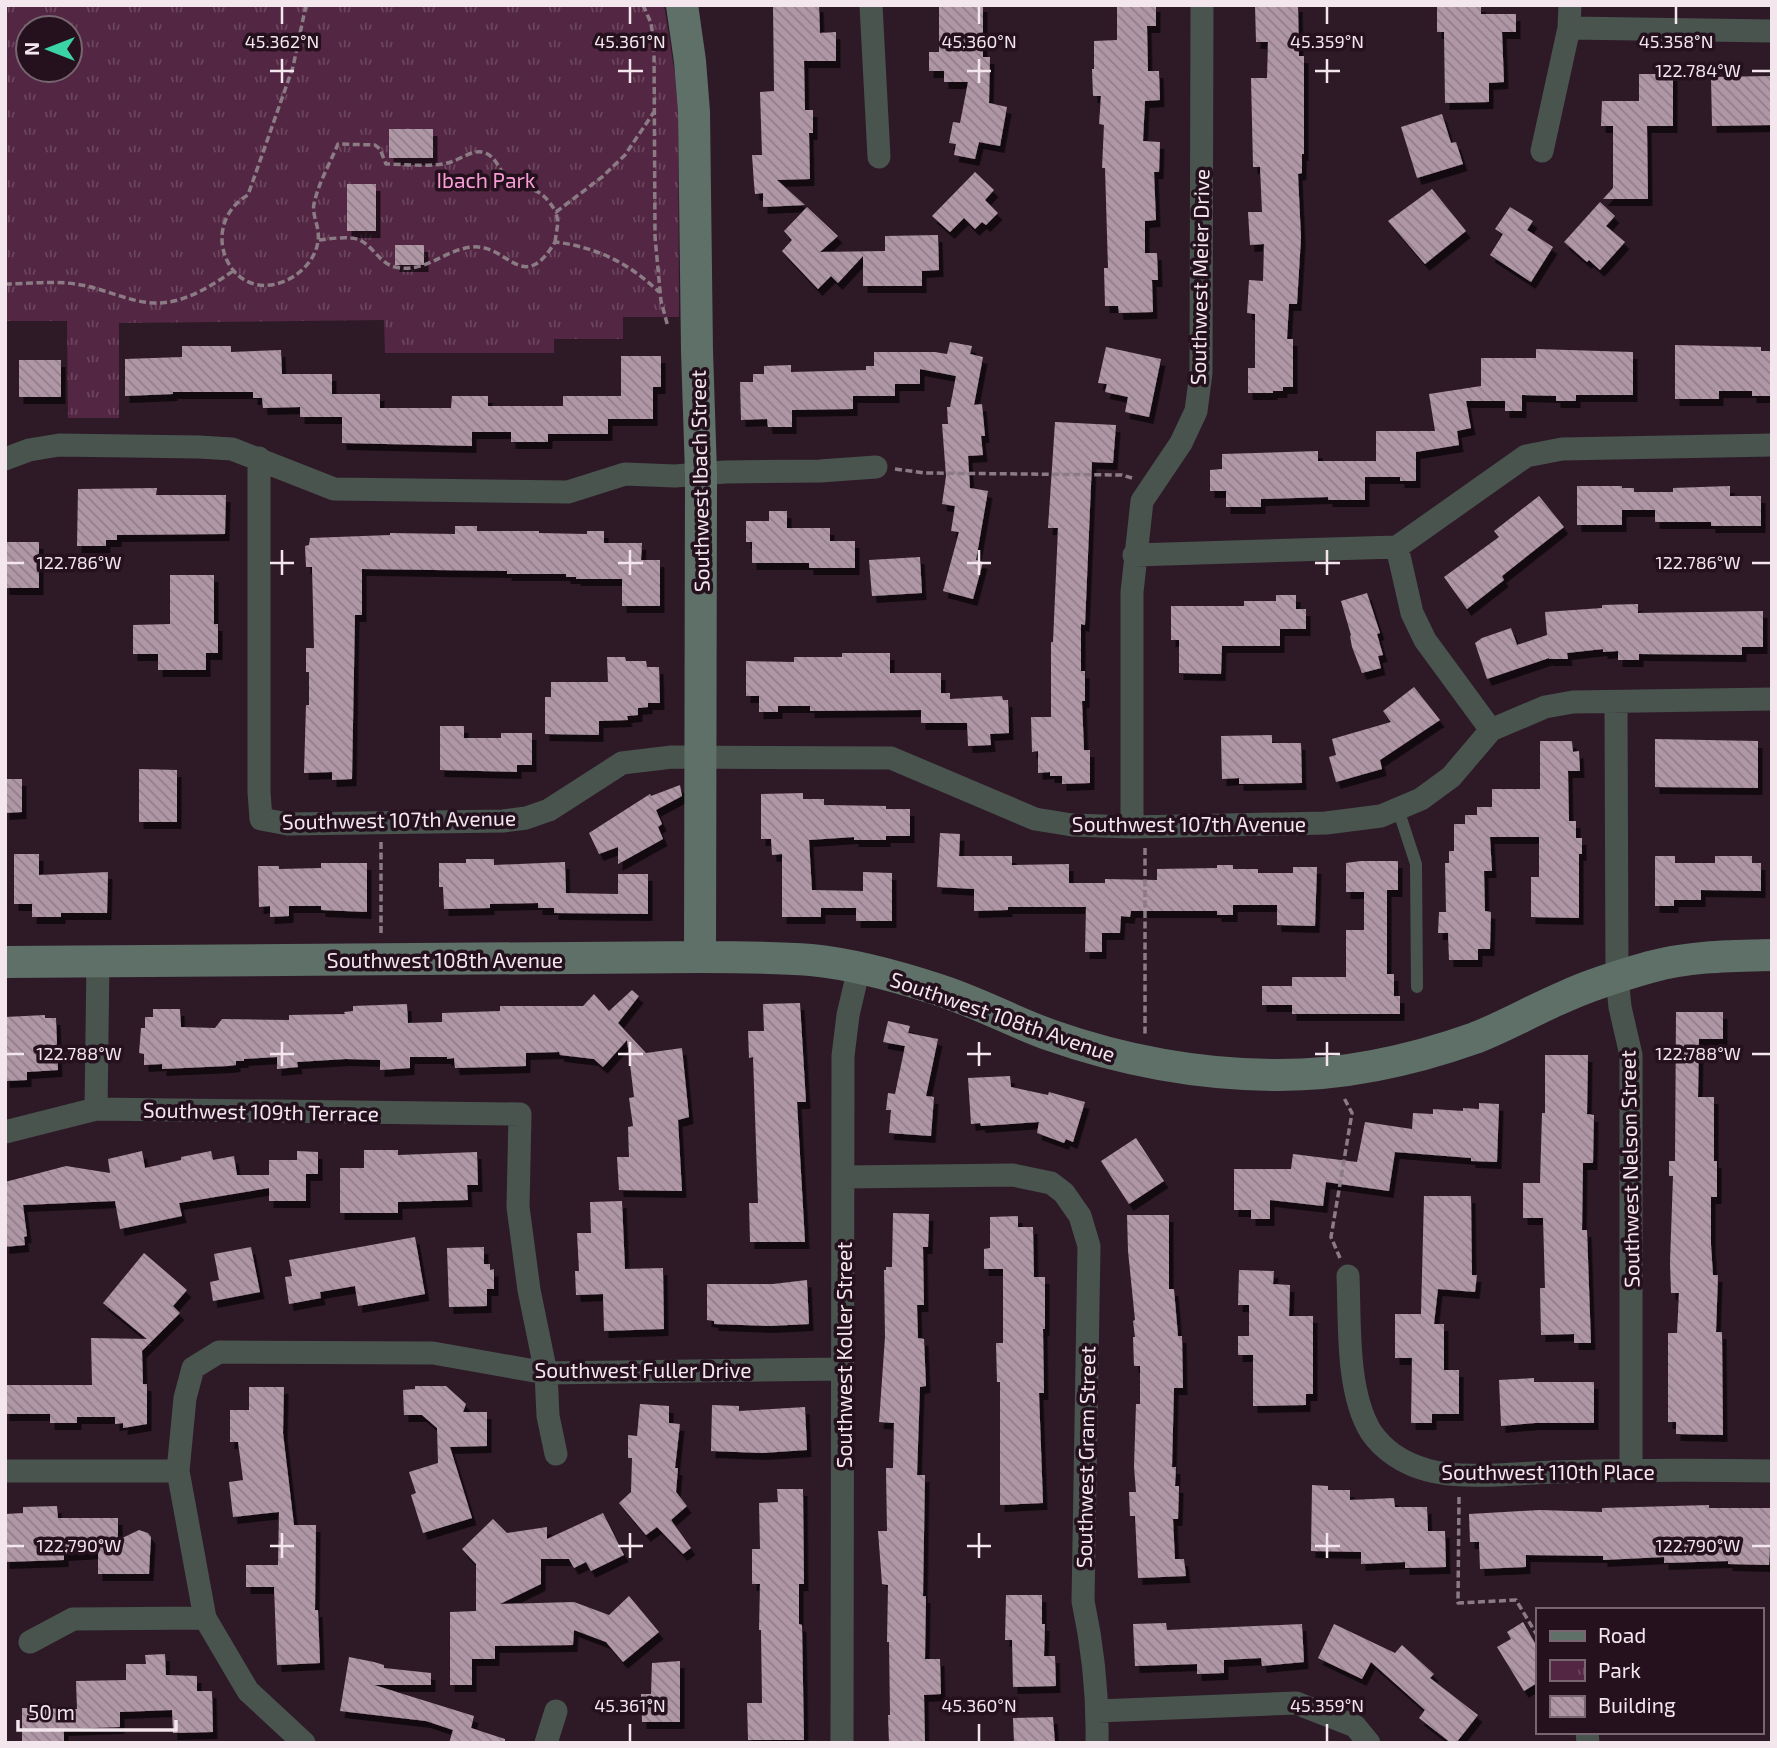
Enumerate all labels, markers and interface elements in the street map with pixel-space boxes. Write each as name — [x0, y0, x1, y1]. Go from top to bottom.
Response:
north arrow — [14, 14, 84, 84]
text: 45.362°N — [245, 30, 319, 52]
text: 45.361°N — [594, 30, 666, 52]
text: 45.360°N — [941, 30, 1017, 52]
text: 45.359°N — [1290, 30, 1364, 52]
text: 45.358°N — [1639, 30, 1713, 52]
text: N — [20, 42, 43, 56]
text: 122.784°W — [1655, 59, 1741, 81]
park label: Ibach Park — [436, 167, 536, 192]
street label: Southwest Meier Drive — [1185, 169, 1213, 385]
street label: Southwest Ibach Street — [685, 370, 713, 592]
text: 122.786°W — [37, 551, 121, 573]
text: 122.786°W — [1656, 551, 1740, 573]
street label: Southwest 107th Avenue — [282, 804, 516, 834]
street label: Southwest 107th Avenue — [1072, 811, 1306, 836]
street label: Southwest 108th Avenue — [327, 947, 563, 972]
street label: Southwest 108th Avenue — [887, 966, 1119, 1066]
text: 122.788°W — [36, 1042, 122, 1064]
text: 122.788°W — [1655, 1042, 1741, 1064]
street label: Southwest Nelson Street — [1614, 1050, 1644, 1288]
street label: Southwest 109th Terrace — [143, 1096, 379, 1126]
street label: Southwest Koller Street — [831, 1242, 856, 1468]
street label: Southwest Gram Street — [1071, 1346, 1099, 1568]
street label: Southwest Fuller Drive — [535, 1357, 751, 1382]
street label: Southwest 110th Place — [1441, 1459, 1655, 1484]
text: 122.790°W — [37, 1534, 121, 1556]
text: 122.790°W — [1656, 1534, 1740, 1556]
legend — [1536, 1608, 1763, 1734]
text: Road — [1598, 1622, 1646, 1647]
text: Park — [1598, 1657, 1641, 1682]
scale bar — [18, 1688, 175, 1732]
text: Building — [1598, 1692, 1676, 1717]
text: 45.361°N — [594, 1694, 666, 1716]
text: 45.360°N — [941, 1694, 1017, 1716]
text: 45.359°N — [1290, 1694, 1364, 1716]
text: 50 m — [28, 1699, 75, 1724]

